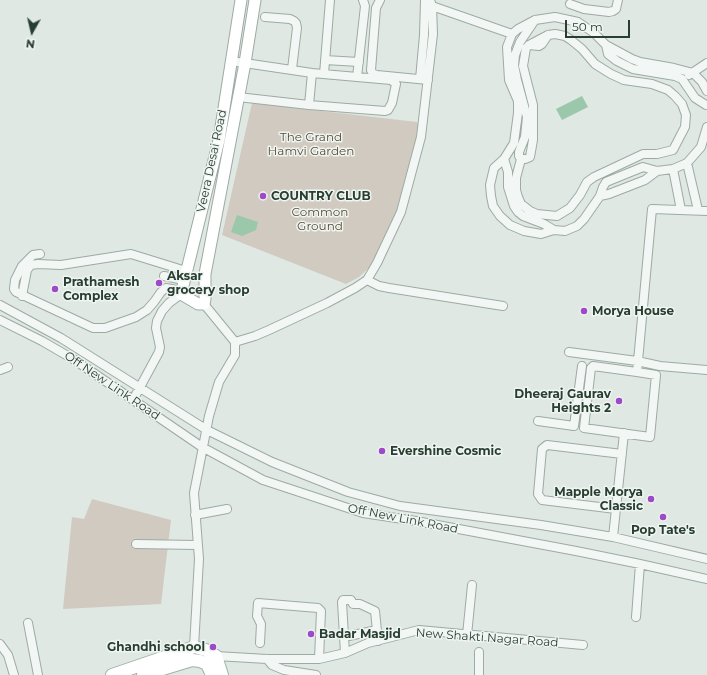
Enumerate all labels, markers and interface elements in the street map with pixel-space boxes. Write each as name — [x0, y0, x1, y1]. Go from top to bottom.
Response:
north arrow — [12, 12, 52, 52]
scale bar — [567, 12, 632, 38]
text: 50 m — [572, 19, 603, 34]
text: N — [25, 36, 36, 51]
street label: Veera Desai Road — [194, 108, 230, 214]
park label: The Grand Hamvi Garden — [268, 130, 354, 158]
place label: COUNTRY CLUB — [271, 189, 371, 203]
marker: COUNTRY CLUB — [258, 191, 268, 201]
park label: Common Ground — [292, 205, 348, 233]
place label: Aksar grocery shop — [167, 269, 250, 297]
place label: Prathamesh Complex — [63, 275, 140, 303]
marker: Aksar grocery shop — [154, 278, 164, 288]
marker: Prathamesh Complex — [50, 284, 60, 294]
place label: Morya House — [592, 304, 674, 318]
marker: Morya House — [579, 306, 589, 316]
street label: Off New Link Road — [62, 349, 162, 423]
place label: Dheeraj Gaurav Heights 2 — [514, 387, 611, 415]
marker: Dheeraj Gaurav Heights 2 — [614, 396, 624, 406]
place label: Evershine Cosmic — [390, 444, 501, 458]
marker: Evershine Cosmic — [377, 446, 387, 456]
place label: Mapple Morya Classic — [554, 485, 643, 513]
marker: Mapple Morya Classic — [646, 494, 656, 504]
street label: Off New Link Road — [347, 501, 459, 537]
marker: Pop Tate's — [658, 512, 668, 522]
place label: Pop Tate's — [631, 523, 695, 537]
street label: New Shakti Nagar Road — [415, 626, 559, 650]
place label: Badar Masjid — [319, 627, 401, 641]
marker: Badar Masjid — [306, 629, 316, 639]
place label: Ghandhi school — [107, 640, 205, 654]
marker: Ghandhi school — [208, 642, 218, 652]

